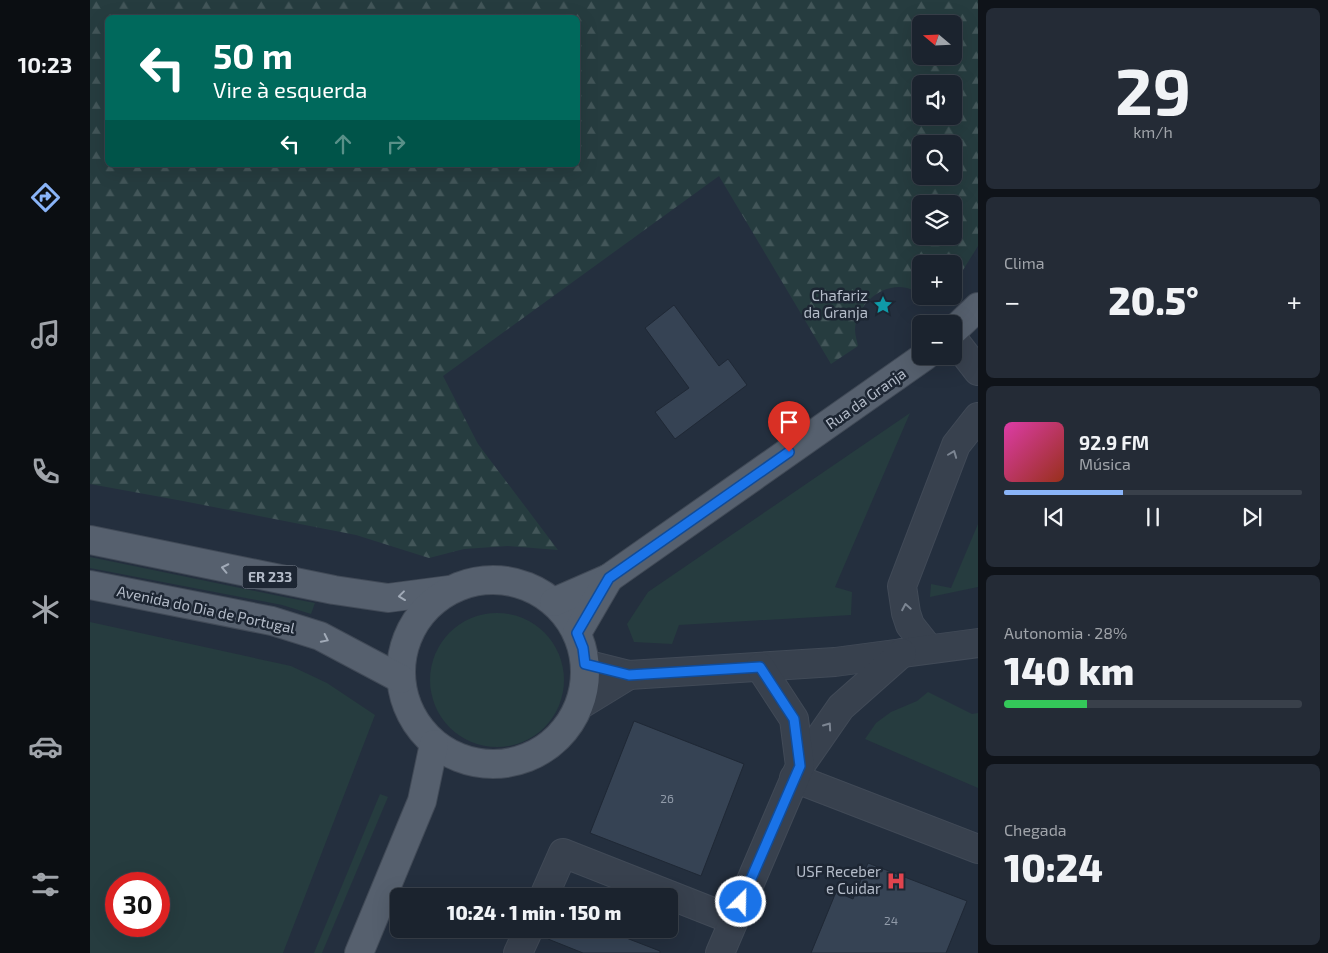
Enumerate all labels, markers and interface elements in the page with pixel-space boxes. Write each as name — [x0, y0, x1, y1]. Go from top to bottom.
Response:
north arrow — [912, 15, 962, 65]
map controls — [912, 15, 962, 365]
text: 50 m — [213, 34, 293, 76]
icon: left — [130, 35, 195, 100]
text: 29 — [1115, 50, 1191, 128]
text: 10:23 — [18, 51, 72, 77]
button: sound — [912, 75, 962, 125]
text: Vire à esquerda — [213, 76, 367, 102]
text: km/h — [1133, 122, 1173, 141]
icon: left — [276, 130, 304, 158]
icon: ahead — [329, 130, 357, 158]
icon: right — [382, 130, 410, 158]
button: search — [912, 135, 962, 185]
icon: directions — [28, 180, 63, 215]
button: layers — [912, 195, 962, 245]
text: Clima — [1004, 253, 1045, 272]
button: + — [912, 255, 962, 305]
text: 20.5° — [1108, 277, 1199, 323]
text: − — [1004, 284, 1020, 318]
text: + — [1287, 284, 1302, 318]
place label: Chafariz da Granja — [803, 286, 868, 322]
place icon: Chafariz da Granja — [872, 294, 894, 316]
button: − — [912, 315, 962, 365]
icon: music — [28, 317, 63, 352]
street label: Rua da Granja — [822, 364, 910, 433]
pin — [768, 401, 810, 452]
icon: arrive — [775, 408, 803, 436]
text: 92.9 FM — [1079, 431, 1149, 454]
one-way arrow — [947, 451, 957, 459]
icon: phone — [28, 454, 63, 489]
text: Música — [1079, 454, 1131, 473]
icon: previous — [1040, 503, 1068, 531]
icon: pause — [1139, 503, 1167, 531]
icon: next — [1238, 503, 1266, 531]
one-way arrow — [221, 563, 230, 573]
road number: ER 233 — [242, 566, 298, 588]
street label: Avenida do Dia de Portugal — [115, 581, 298, 637]
one-way arrow — [398, 590, 406, 601]
icon: climate — [28, 592, 63, 627]
one-way arrow — [901, 603, 911, 612]
text: Autonomia · 28% — [1004, 623, 1127, 642]
one-way arrow — [320, 633, 329, 643]
text: 140 km — [1004, 647, 1134, 693]
one-way arrow — [822, 722, 831, 732]
icon: car — [28, 729, 63, 764]
house number: 26 — [660, 791, 674, 805]
text: Chegada — [1004, 820, 1067, 839]
text: 10:24 — [1004, 844, 1103, 890]
place label: USF Receber e Cuidar — [796, 862, 881, 897]
icon: filters — [28, 867, 63, 902]
hospital icon: USF Receber e Cuidar — [885, 870, 907, 892]
speed limit sign: 30 — [105, 872, 170, 937]
position arrow — [714, 875, 766, 927]
text: 10:24 · 1 min · 150 m — [447, 901, 621, 924]
house number: 24 — [884, 913, 898, 927]

